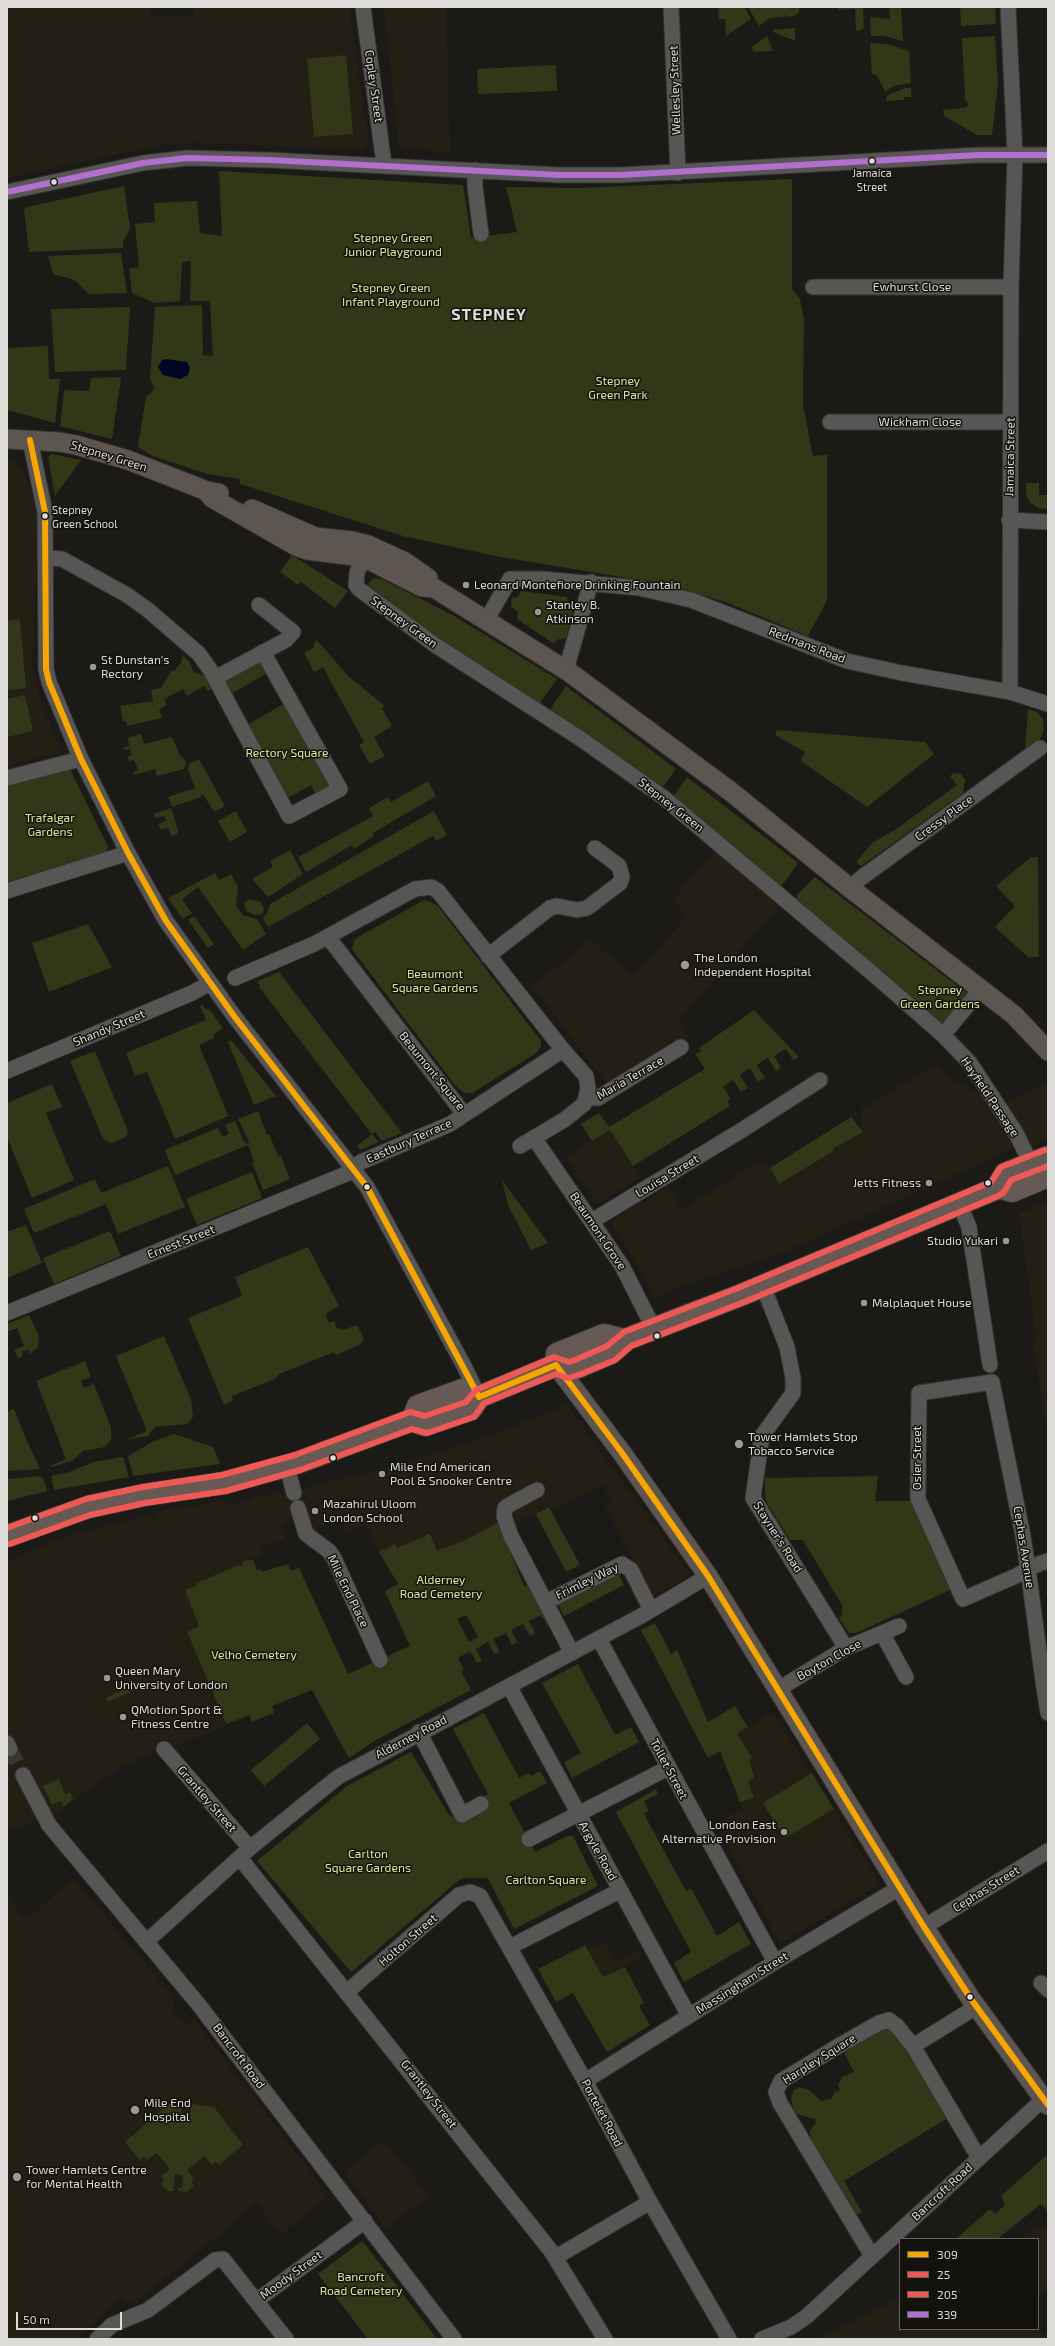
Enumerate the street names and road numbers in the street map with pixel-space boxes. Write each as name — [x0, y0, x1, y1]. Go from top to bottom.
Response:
street label: Wellesley Street — [666, 45, 684, 135]
street label: Copley Street — [362, 49, 386, 123]
street label: Ewhurst Close — [873, 280, 951, 294]
street label: Wickham Close — [879, 415, 961, 429]
street label: Jamaica Street — [1002, 417, 1018, 497]
street label: Stepney Green — [69, 438, 149, 474]
street label: Stepney Green — [368, 593, 440, 651]
street label: Redmans Road — [767, 624, 847, 666]
street label: Stepney Green — [635, 775, 707, 835]
street label: Cressy Place — [912, 792, 976, 844]
street label: Shandy Street — [71, 1006, 147, 1050]
street label: Beaumont Square — [396, 1029, 468, 1113]
street label: Maria Terrace — [594, 1053, 666, 1103]
street label: Hayfield Passage — [958, 1054, 1022, 1140]
street label: Eastbury Terrace — [364, 1116, 454, 1166]
street label: Louisa Street — [633, 1151, 701, 1201]
street label: Beaumont Grove — [567, 1189, 629, 1273]
street label: Ernest Street — [145, 1222, 217, 1262]
street label: Osier Street — [910, 1426, 924, 1490]
street label: Stayner's Road — [750, 1499, 806, 1575]
street label: Cephas Avenue — [1010, 1505, 1038, 1589]
street label: Mile End Place — [324, 1552, 372, 1630]
street label: Frimley Way — [553, 1560, 621, 1602]
street label: Boyton Close — [794, 1636, 864, 1684]
street label: Alderney Road — [373, 1712, 449, 1762]
street label: Tollet Street — [647, 1736, 691, 1802]
street label: Grantley Street — [174, 1763, 240, 1835]
street label: Argyle Road — [576, 1819, 620, 1883]
street label: Cephas Street — [950, 1863, 1022, 1915]
street label: Holton Street — [376, 1911, 440, 1969]
street label: Massingham Street — [693, 1949, 791, 2017]
street label: Bancroft Road — [210, 2021, 268, 2091]
street label: Harpley Square — [780, 2031, 858, 2087]
street label: Grantley Street — [398, 2057, 460, 2131]
street label: Portelet Road — [578, 2077, 626, 2149]
street label: Bancroft Road — [909, 2160, 975, 2224]
street label: Moody Street — [257, 2248, 325, 2302]

